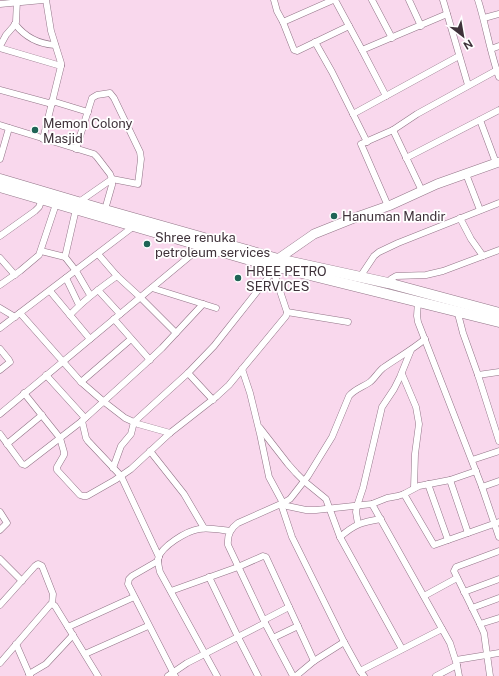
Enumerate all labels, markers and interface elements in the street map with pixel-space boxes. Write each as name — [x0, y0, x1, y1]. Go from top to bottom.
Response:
north arrow — [443, 16, 483, 56]
text: N — [461, 37, 475, 52]
place label: Memon Colony Masjid — [43, 116, 133, 146]
marker: Memon Colony Masjid — [30, 125, 40, 135]
place label: Hanuman Mandir — [342, 209, 446, 224]
marker: Hanuman Mandir — [329, 211, 339, 221]
place label: Shree renuka petroleum services — [155, 230, 270, 260]
marker: Shree renuka petroleum services — [142, 239, 152, 249]
place label: HREE PETRO SERVICES — [246, 264, 327, 294]
marker: HREE PETRO SERVICES — [233, 273, 243, 283]

